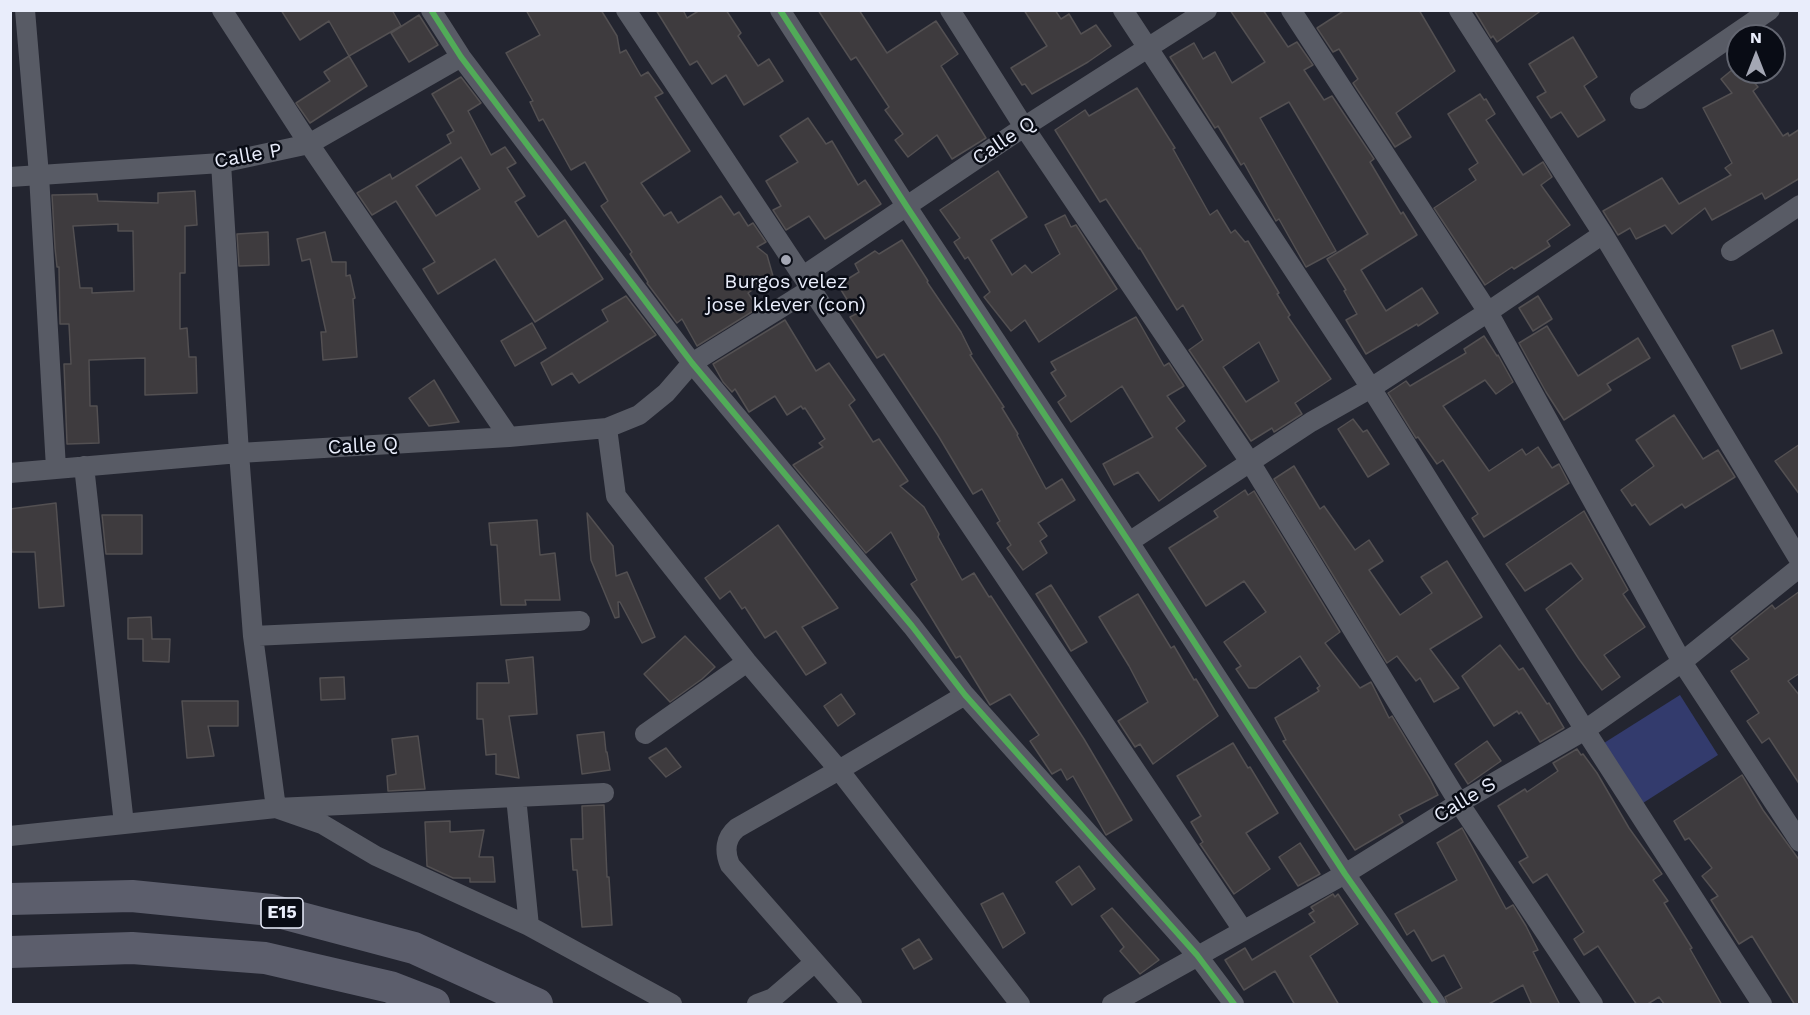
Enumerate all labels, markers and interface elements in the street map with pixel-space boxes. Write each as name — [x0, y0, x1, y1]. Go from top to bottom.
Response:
north arrow — [1726, 24, 1786, 84]
text: N — [1750, 28, 1762, 47]
street label: Calle Q — [968, 111, 1040, 171]
street label: Calle P — [213, 138, 283, 174]
marker: Burgos velez jose klever (con) — [779, 253, 793, 267]
place label: Burgos velez jose klever (con) — [706, 270, 866, 317]
street label: Calle Q — [327, 432, 399, 460]
street label: Calle S — [1429, 772, 1501, 828]
road number: E15 — [261, 898, 303, 928]

